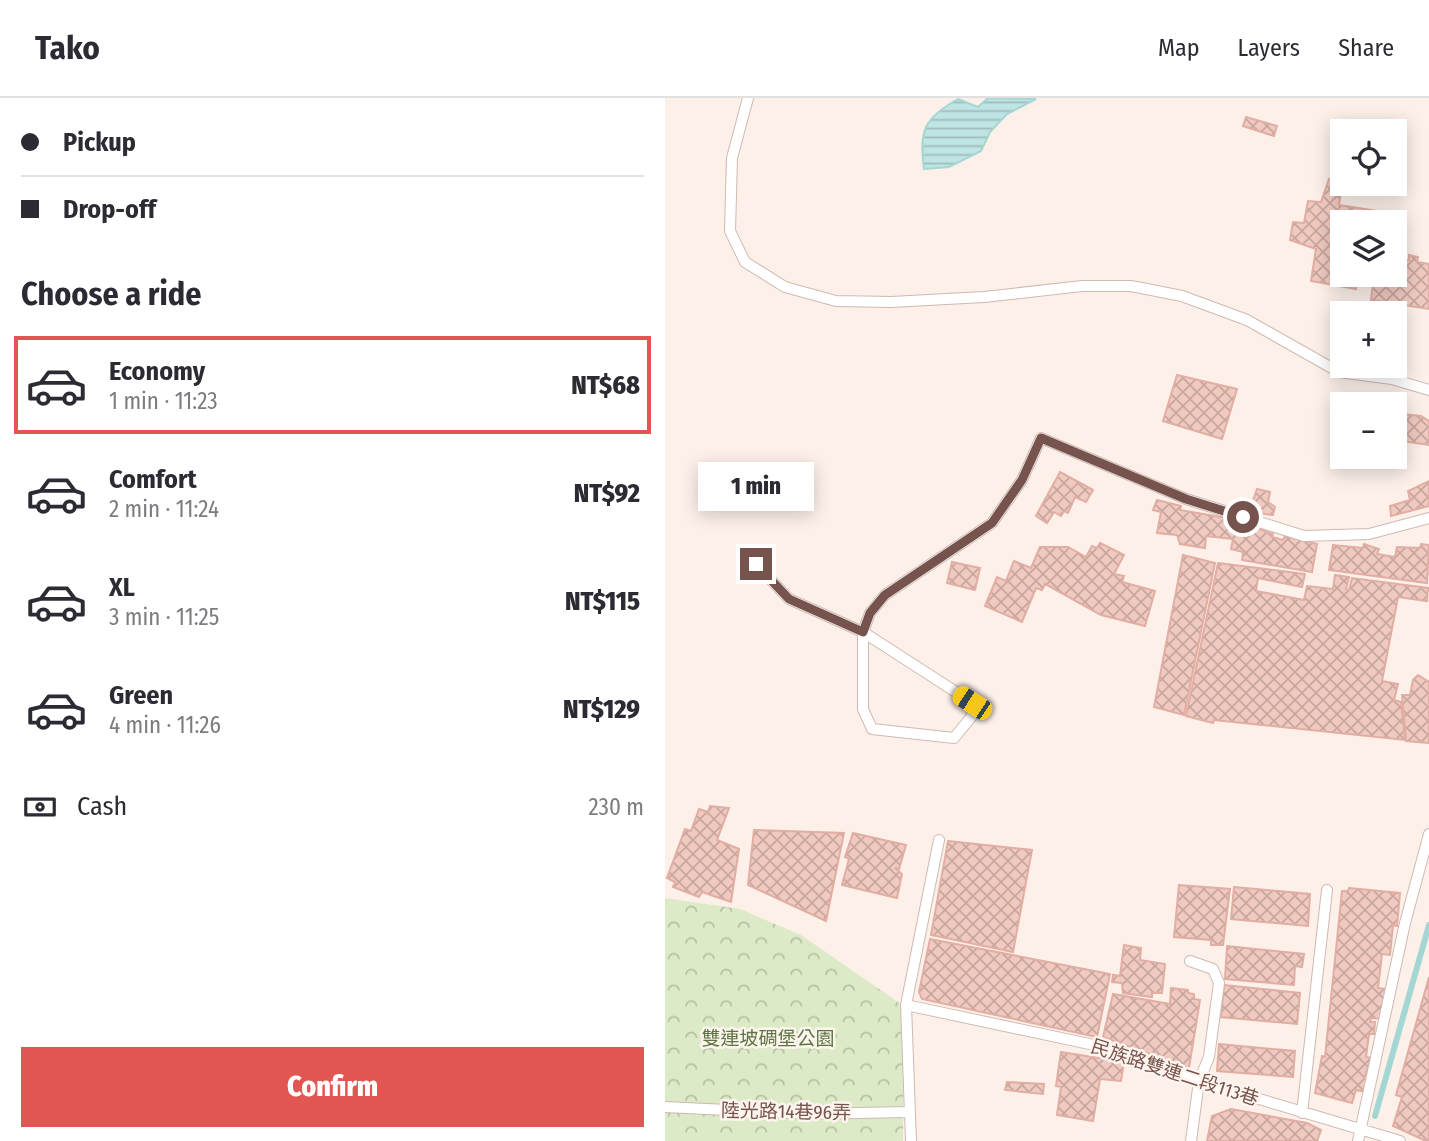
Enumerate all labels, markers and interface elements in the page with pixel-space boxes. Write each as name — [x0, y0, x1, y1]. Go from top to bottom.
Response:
text: Tako — [35, 28, 100, 68]
text: Map — [1158, 34, 1200, 62]
text: Layers — [1238, 34, 1300, 62]
text: Share — [1338, 34, 1394, 62]
map controls — [1330, 119, 1407, 469]
button: locate — [1330, 119, 1407, 196]
text: Pickup — [63, 127, 136, 158]
text: Drop-off — [63, 194, 156, 225]
button: layers — [1330, 210, 1407, 287]
text: Choose a ride — [21, 275, 202, 313]
button: + — [1330, 301, 1407, 378]
icon: car — [25, 354, 88, 417]
text: Economy — [109, 356, 205, 387]
text: NT$68 — [571, 370, 640, 401]
text: 1 min · 11:23 — [109, 387, 218, 415]
button: − — [1330, 392, 1407, 469]
icon: car — [25, 462, 88, 525]
callout: 1 min — [698, 462, 814, 512]
text: Comfort — [109, 464, 197, 495]
text: 1 min — [731, 472, 781, 500]
text: NT$92 — [574, 478, 640, 509]
text: 2 min · 11:24 — [109, 495, 219, 523]
route start — [1227, 501, 1259, 533]
route end — [740, 548, 772, 580]
icon: car — [25, 570, 88, 633]
text: XL — [109, 572, 135, 603]
text: NT$115 — [565, 586, 640, 617]
text: 3 min · 11:25 — [109, 603, 219, 631]
icon: car — [25, 678, 88, 741]
text: Green — [109, 680, 173, 711]
car — [949, 683, 996, 723]
text: NT$129 — [563, 694, 640, 725]
text: 4 min · 11:26 — [109, 711, 221, 739]
icon: cash — [21, 788, 59, 826]
text: Cash — [77, 791, 127, 822]
text: 230 m — [588, 793, 644, 821]
park label: 雙連坡碉堡公園 — [701, 1027, 835, 1050]
street label: 民族路雙連二段113巷 — [1088, 1034, 1262, 1110]
button: Confirm — [21, 1047, 644, 1127]
street label: 陸光路14巷96弄 — [721, 1099, 851, 1124]

